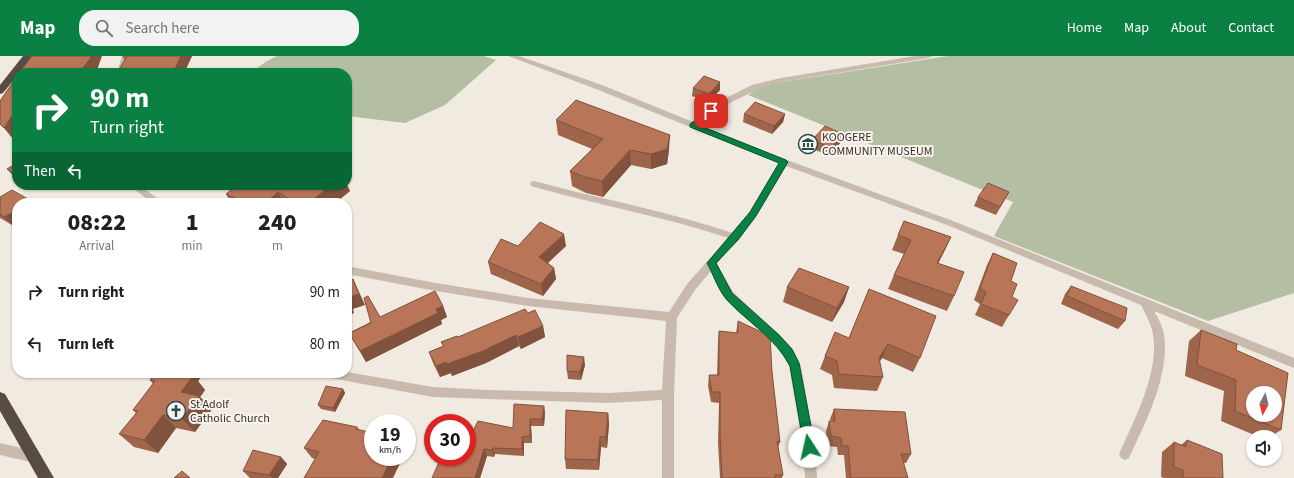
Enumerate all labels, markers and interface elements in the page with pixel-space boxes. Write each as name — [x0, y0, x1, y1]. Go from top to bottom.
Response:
search box — [79, 10, 359, 46]
text: Map — [20, 15, 55, 42]
icon: search — [93, 17, 115, 39]
text: Search here — [125, 18, 199, 39]
text: Home — [1067, 18, 1102, 38]
text: Map — [1124, 18, 1149, 38]
text: About — [1171, 18, 1206, 38]
text: Contact — [1228, 18, 1274, 38]
text: 90 m — [90, 78, 149, 118]
icon: right — [24, 84, 76, 136]
pin — [694, 94, 728, 128]
icon: arrive — [700, 100, 722, 122]
text: Turn right — [90, 115, 164, 140]
place label: KOOGERE COMMUNITY MUSEUM — [822, 129, 933, 160]
museum icon: KOOGERE COMMUNITY MUSEUM — [797, 133, 819, 155]
icon: left — [64, 160, 86, 182]
text: Then — [24, 161, 56, 182]
text: 08:22 — [67, 205, 126, 240]
text: 1 — [186, 205, 199, 240]
text: 240 — [258, 205, 297, 240]
text: Arrival — [79, 237, 114, 255]
text: min — [182, 237, 203, 255]
text: m — [272, 237, 283, 255]
icon: right — [24, 281, 46, 303]
text: Turn right — [58, 282, 124, 303]
text: 90 m — [310, 282, 340, 303]
icon: left — [24, 333, 46, 355]
text: Turn left — [58, 334, 114, 355]
text: 80 m — [310, 334, 340, 355]
north arrow — [1246, 386, 1282, 422]
map controls — [1246, 386, 1282, 466]
place label: St Adolf Catholic Church — [190, 396, 270, 427]
church icon: St Adolf Catholic Church — [165, 400, 187, 422]
speed limit sign: 30 — [424, 414, 476, 466]
text: 19 — [379, 421, 401, 449]
position arrow — [788, 426, 830, 468]
button: sound — [1246, 430, 1282, 466]
text: km/h — [379, 443, 401, 457]

